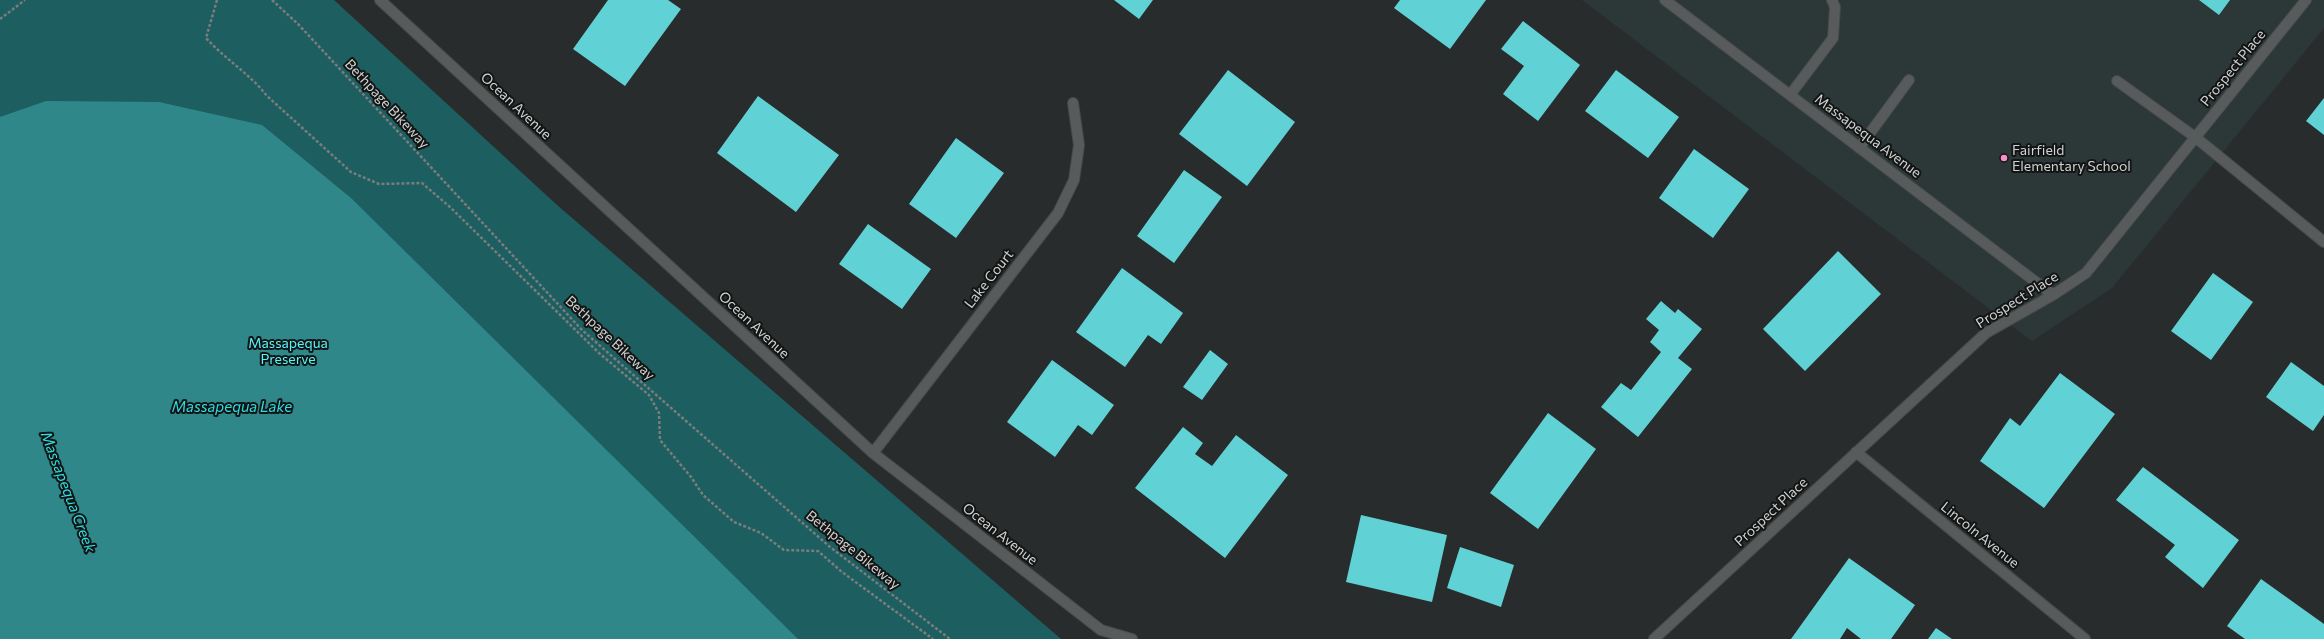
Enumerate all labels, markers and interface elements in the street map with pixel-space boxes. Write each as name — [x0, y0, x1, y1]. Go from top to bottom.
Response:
street label: Prospect Place — [2197, 26, 2269, 110]
street label: Bethpage Bikeway — [341, 56, 433, 152]
street label: Ocean Avenue — [477, 69, 555, 143]
street label: Massapequa Avenue — [1811, 90, 1925, 182]
place label: Fairfield Elementary School — [2012, 142, 2131, 174]
marker: Fairfield Elementary School — [1999, 153, 2009, 163]
street label: Lake Court — [961, 246, 1017, 312]
street label: Prospect Place — [1973, 268, 2061, 332]
street label: Ocean Avenue — [715, 288, 793, 362]
street label: Bethpage Bikeway — [562, 292, 658, 384]
park label: Massapequa Preserve — [248, 335, 328, 368]
water label: Massapequa Lake — [172, 398, 292, 416]
water label: Massapequa Creek — [37, 429, 99, 555]
street label: Prospect Place — [1731, 474, 1811, 550]
street label: Lincoln Avenue — [1937, 498, 2023, 572]
street label: Ocean Avenue — [959, 500, 1041, 568]
street label: Bethpage Bikeway — [803, 507, 903, 593]

